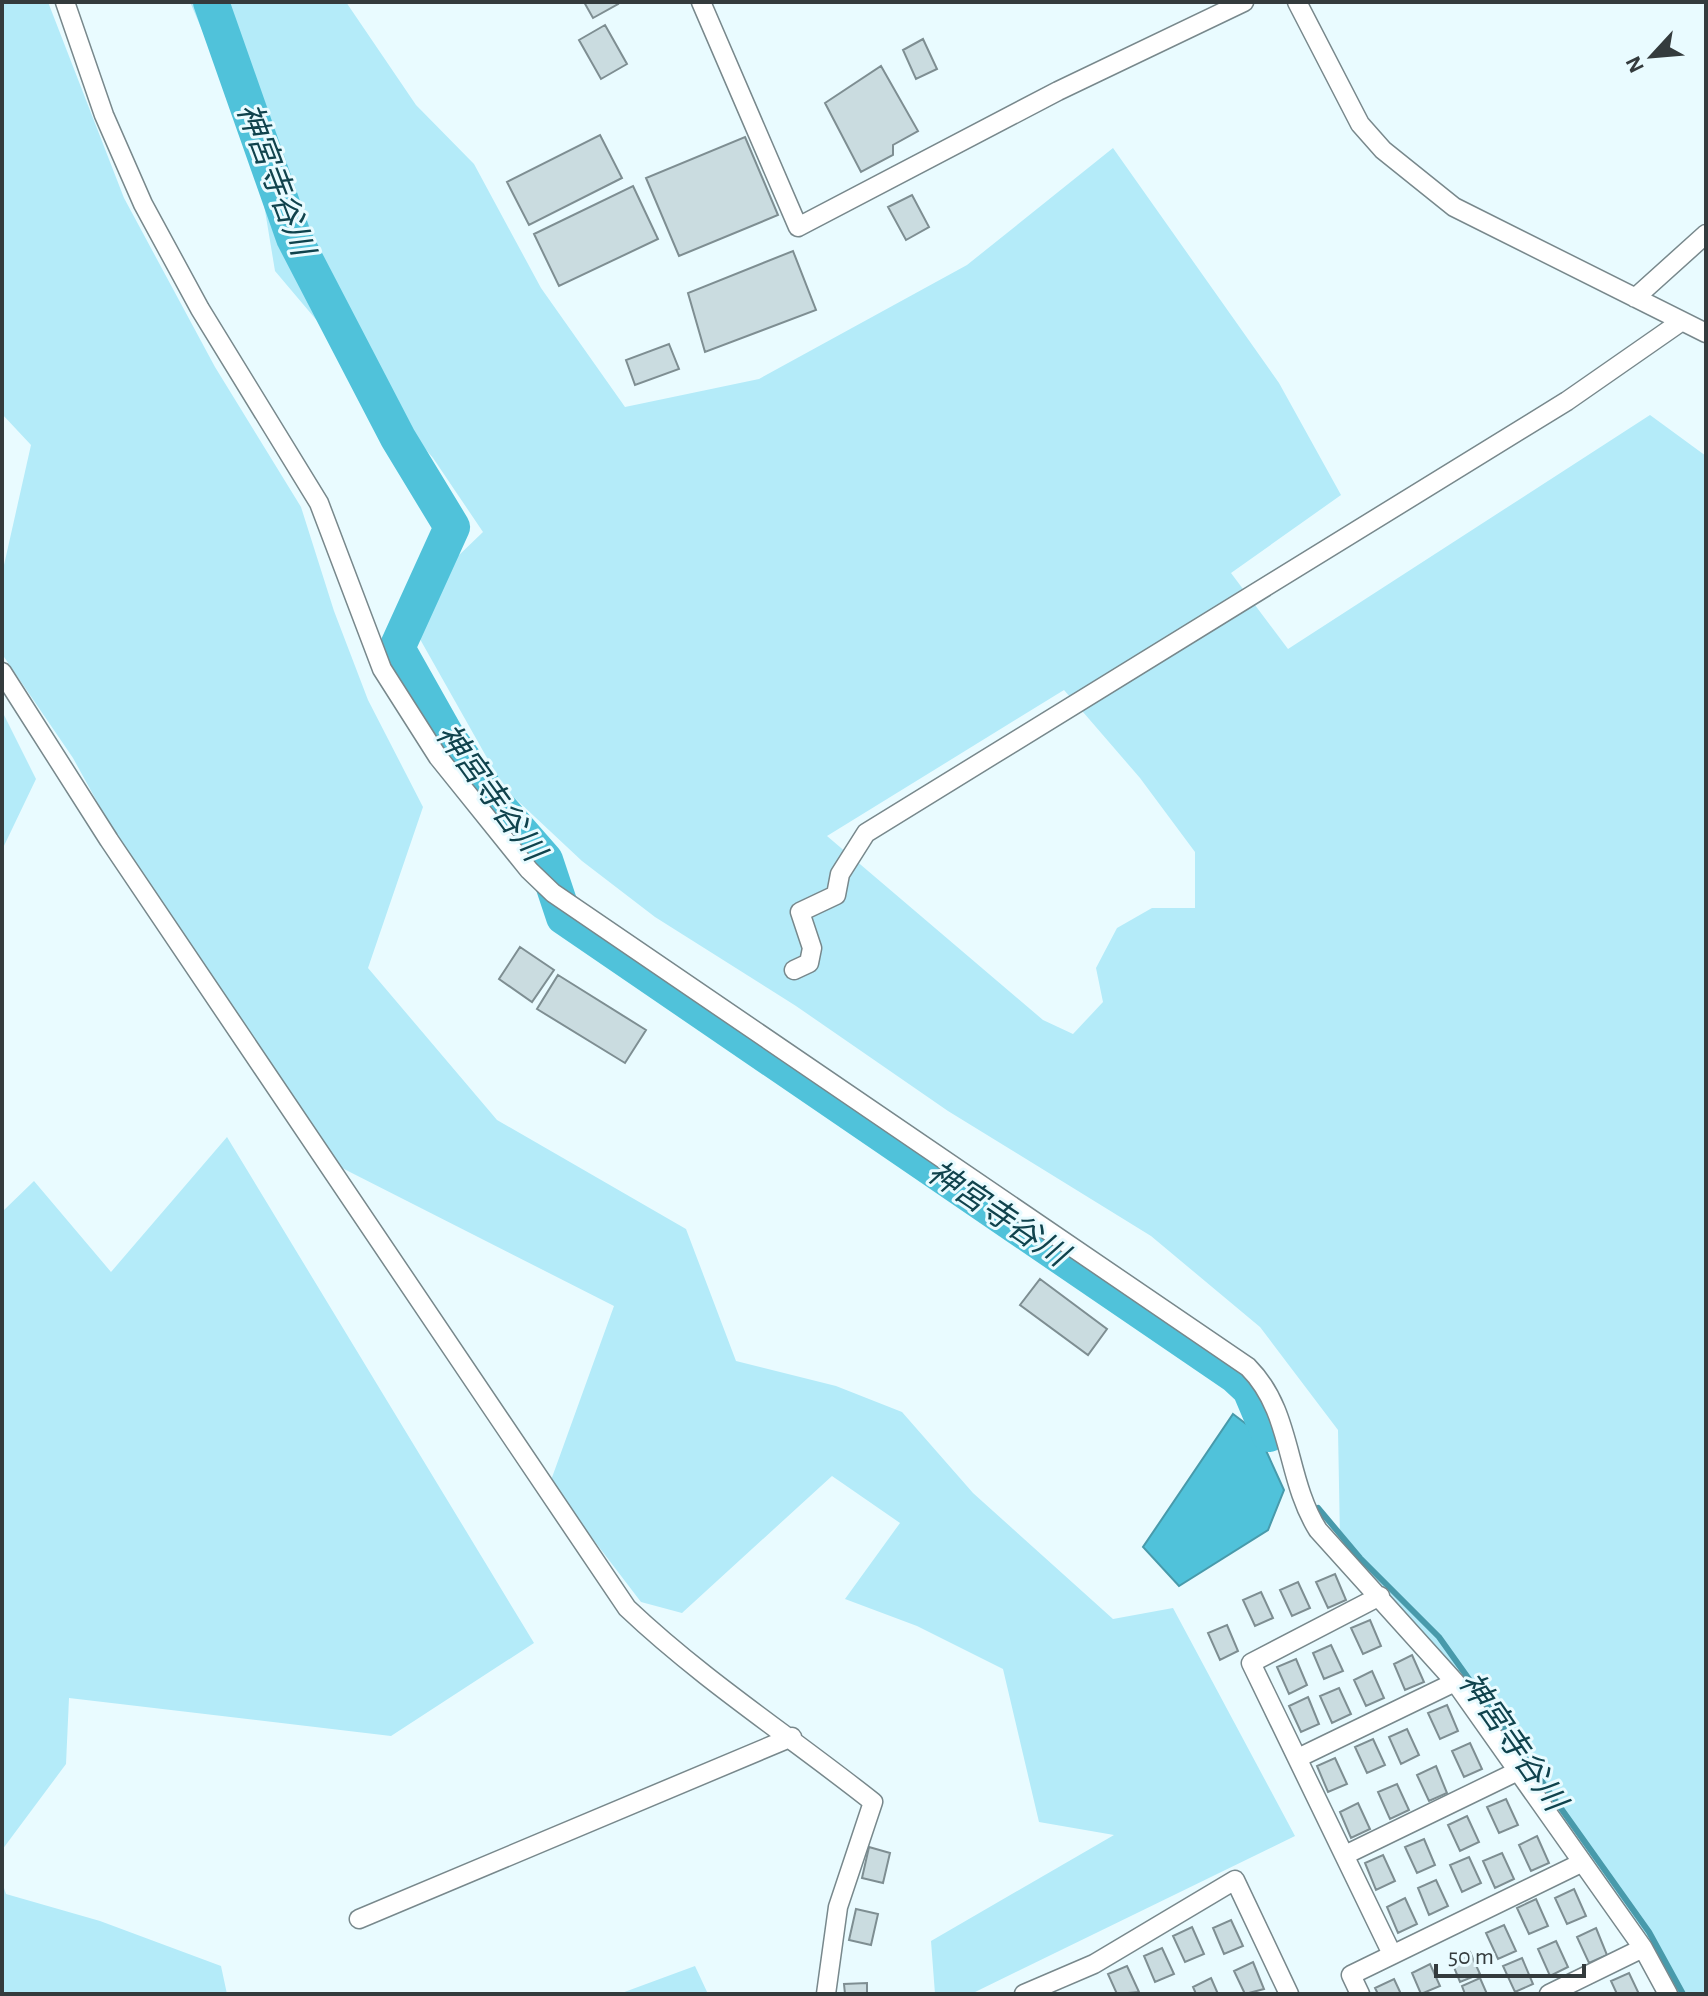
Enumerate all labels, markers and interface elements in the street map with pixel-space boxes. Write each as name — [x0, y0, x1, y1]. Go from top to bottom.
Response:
north arrow — [1612, 16, 1692, 96]
text: N — [1622, 53, 1648, 76]
water label: 神宮寺谷川 — [231, 99, 321, 263]
water label: 神宮寺谷川 — [430, 718, 553, 869]
water label: 神宮寺谷川 — [922, 1155, 1076, 1274]
water label: 神宮寺谷川 — [1453, 1666, 1574, 1819]
scale bar — [1436, 1928, 1584, 1978]
text: 50 m — [1448, 1945, 1494, 1969]

